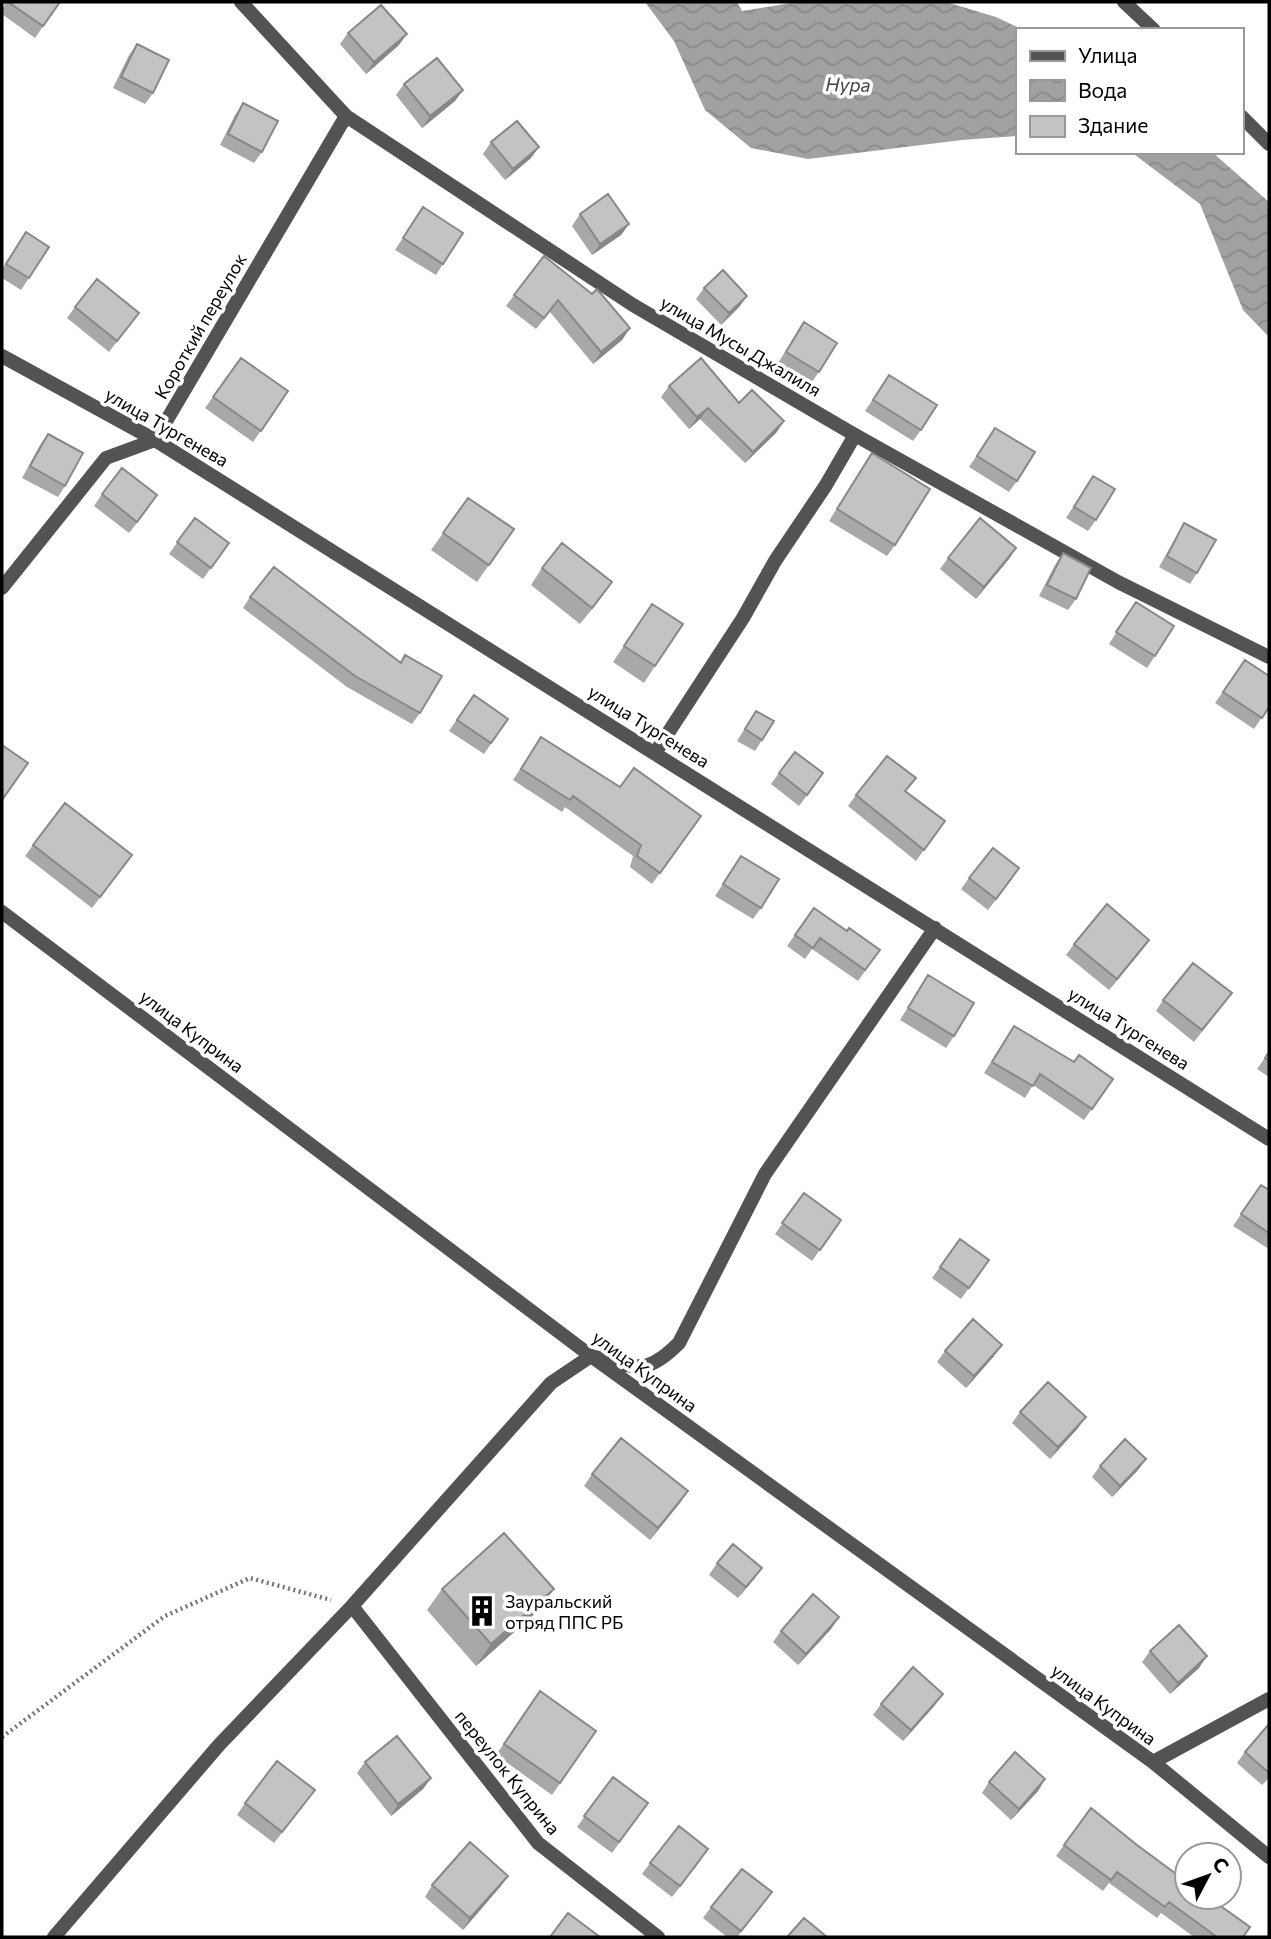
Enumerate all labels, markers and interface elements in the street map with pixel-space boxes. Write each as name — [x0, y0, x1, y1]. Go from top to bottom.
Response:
legend — [1016, 28, 1243, 154]
text: Улица — [1078, 42, 1137, 67]
water label: Нура — [825, 72, 871, 96]
text: Вода — [1078, 77, 1127, 102]
text: Здание — [1078, 112, 1148, 137]
street label: Короткий переулок — [149, 249, 251, 403]
street label: улица Мусы Джалиля — [657, 291, 825, 401]
street label: улица Тургенева — [101, 383, 233, 471]
street label: улица Тургенева — [584, 680, 714, 772]
street label: улица Тургенева — [1064, 982, 1194, 1074]
street label: улица Куприна — [136, 985, 248, 1077]
street label: улица Куприна — [588, 1326, 702, 1416]
place label: Зауральский отряд ППС РБ — [505, 1590, 623, 1633]
building icon: Зауральский отряд ППС РБ — [465, 1594, 499, 1628]
street label: улица Куприна — [1047, 1659, 1161, 1749]
street label: переулок Куприна — [451, 1705, 565, 1839]
north arrow — [1173, 1841, 1243, 1911]
text: С — [1208, 1852, 1234, 1877]

